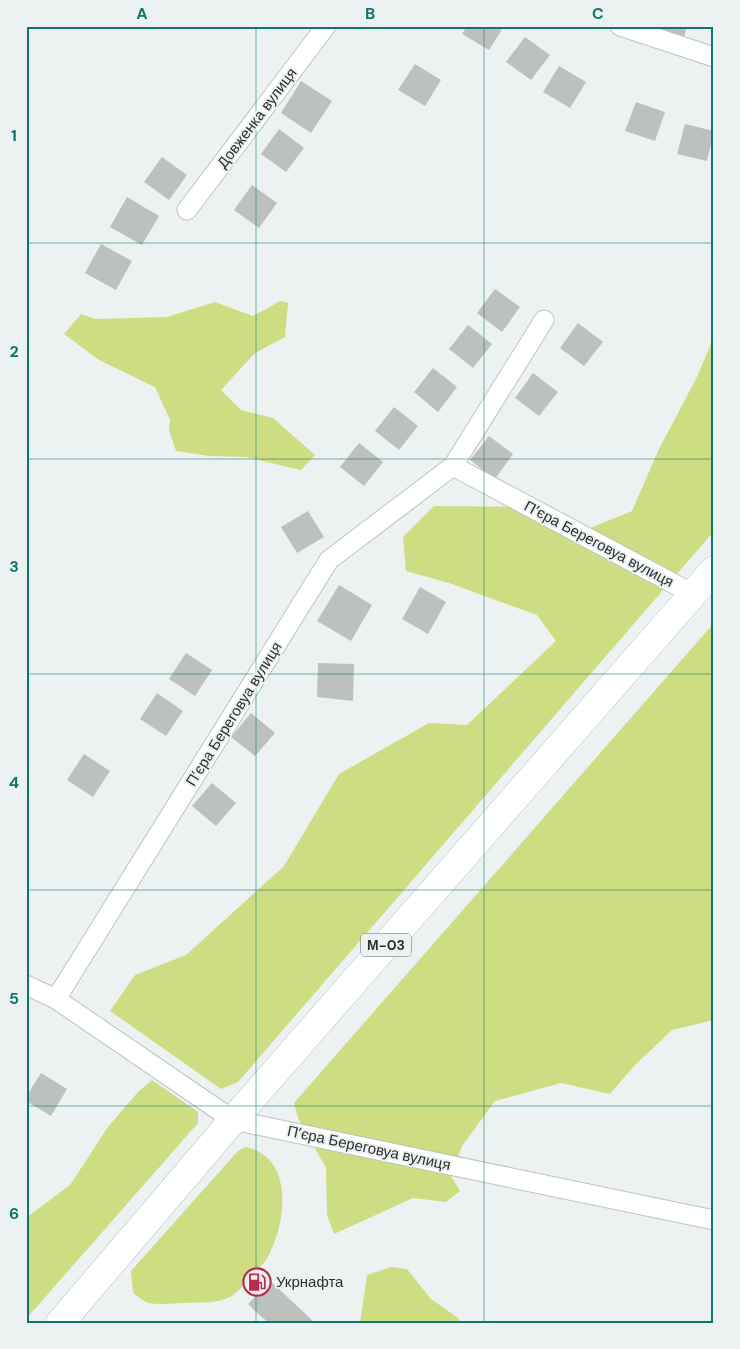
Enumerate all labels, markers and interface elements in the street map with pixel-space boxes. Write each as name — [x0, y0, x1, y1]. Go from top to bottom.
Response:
text: A — [136, 3, 148, 24]
text: B — [365, 3, 375, 24]
text: C — [592, 3, 604, 24]
street label: Довженка вулиця — [213, 64, 301, 172]
text: 1 — [11, 125, 17, 146]
text: 2 — [9, 341, 19, 362]
street label: П’єра Береговуа вулиця — [521, 496, 677, 592]
text: 3 — [9, 556, 19, 577]
street label: П’єра Береговуа вулиця — [181, 638, 287, 790]
text: 4 — [9, 772, 19, 793]
road number: М-03 — [361, 934, 411, 956]
text: 5 — [9, 988, 19, 1009]
street label: П’єра Береговуа вулиця — [285, 1121, 453, 1175]
text: 6 — [9, 1203, 19, 1224]
fuel station icon: Укрнафта — [242, 1267, 272, 1297]
place label: Укрнафта — [276, 1272, 344, 1292]

